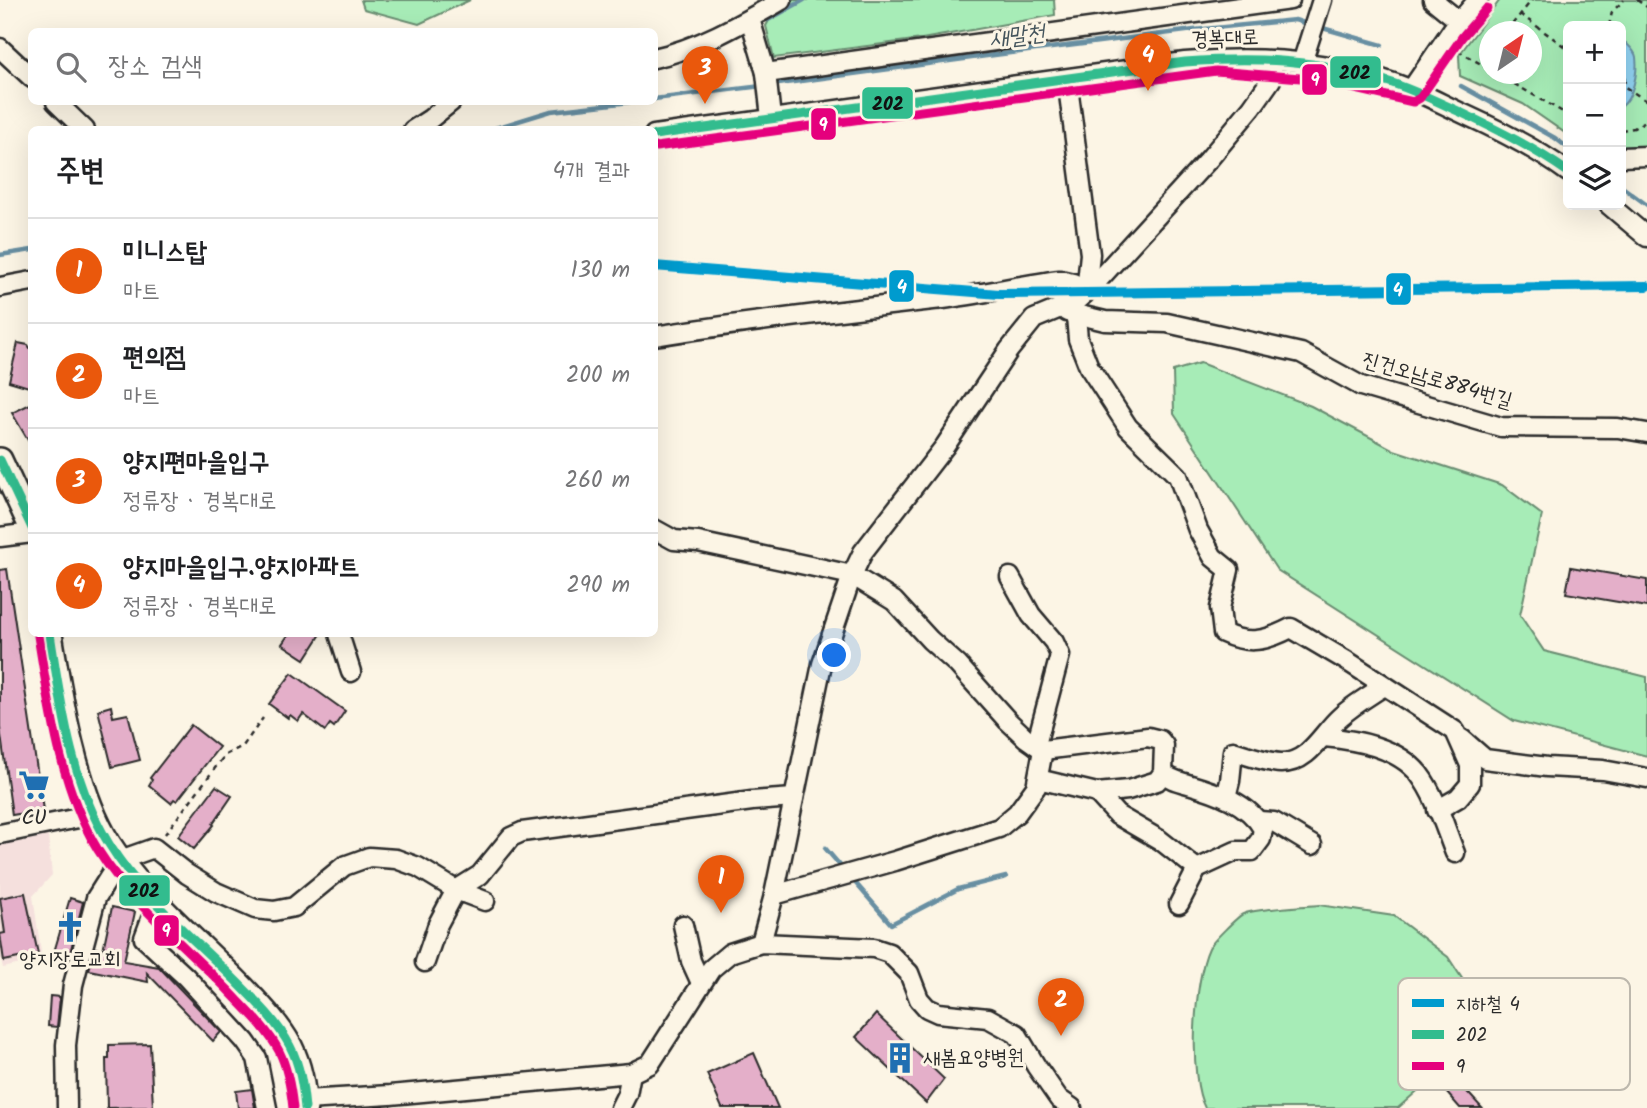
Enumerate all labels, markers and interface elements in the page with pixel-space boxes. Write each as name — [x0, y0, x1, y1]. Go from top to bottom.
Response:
water label: 새말천 — [987, 15, 1049, 58]
street label: 경복대로 — [1191, 21, 1259, 57]
north arrow — [1479, 21, 1542, 84]
map controls — [1563, 21, 1626, 210]
button: + — [1563, 21, 1626, 84]
search box — [28, 28, 658, 105]
pin: 4 — [1125, 33, 1171, 91]
text: 장소 검색 — [108, 46, 202, 88]
pin: 3 — [682, 46, 728, 104]
icon: search — [52, 48, 90, 86]
line badge: 202 — [1329, 55, 1382, 89]
text: 202 — [1339, 59, 1371, 89]
line badge: 9 — [1301, 63, 1328, 96]
text: 9 — [1310, 66, 1320, 96]
button: − — [1563, 84, 1626, 147]
line badge: 202 — [861, 86, 914, 120]
text: 202 — [872, 90, 904, 120]
line badge: 9 — [810, 107, 837, 141]
text: 9 — [818, 111, 828, 141]
button: layers — [1563, 147, 1626, 210]
text: 주변 — [56, 148, 104, 196]
text: 4개 결과 — [553, 154, 630, 190]
text: 미니스탑 — [123, 232, 207, 274]
text: 1 — [76, 253, 82, 289]
text: 130 m — [571, 253, 630, 289]
line badge: 4 — [888, 269, 915, 303]
line badge: 4 — [1385, 272, 1412, 306]
text: 4 — [897, 273, 908, 303]
text: 마트 — [123, 274, 160, 310]
text: 4 — [1393, 276, 1404, 306]
text: 편의점 — [123, 337, 186, 379]
street label: 진건오남로884번길 — [1358, 344, 1516, 418]
text: 2 — [72, 358, 86, 394]
text: 200 m — [566, 358, 630, 394]
text: 마트 — [123, 379, 160, 415]
text: 양지편마을입구 — [123, 442, 269, 484]
text: 3 — [73, 463, 85, 499]
text: 260 m — [565, 463, 630, 499]
text: 정류장 · 경복대로 — [123, 484, 276, 520]
text: 양지마을입구.양지아파트 — [123, 547, 359, 589]
text: 4 — [73, 568, 85, 604]
text: 290 m — [566, 568, 630, 604]
text: 정류장 · 경복대로 — [123, 589, 276, 625]
your location — [817, 638, 851, 672]
supermarket icon: CU — [17, 768, 51, 802]
place label: CU — [21, 802, 47, 835]
pin: 1 — [698, 855, 744, 913]
line badge: 202 — [118, 874, 171, 907]
text: 202 — [128, 877, 160, 907]
church icon: 양지장로교회 — [53, 910, 87, 944]
line badge: 9 — [153, 914, 180, 947]
text: 9 — [161, 917, 171, 947]
place label: 양지장로교회 — [19, 944, 121, 977]
pin: 2 — [1038, 978, 1084, 1036]
legend — [1398, 978, 1630, 1090]
text: 지하철 4 — [1456, 990, 1520, 1020]
text: 202 — [1456, 1021, 1488, 1051]
building icon: 새봄요양병원 — [883, 1041, 917, 1075]
place label: 새봄요양병원 — [923, 1042, 1024, 1075]
text: 9 — [1456, 1053, 1465, 1083]

